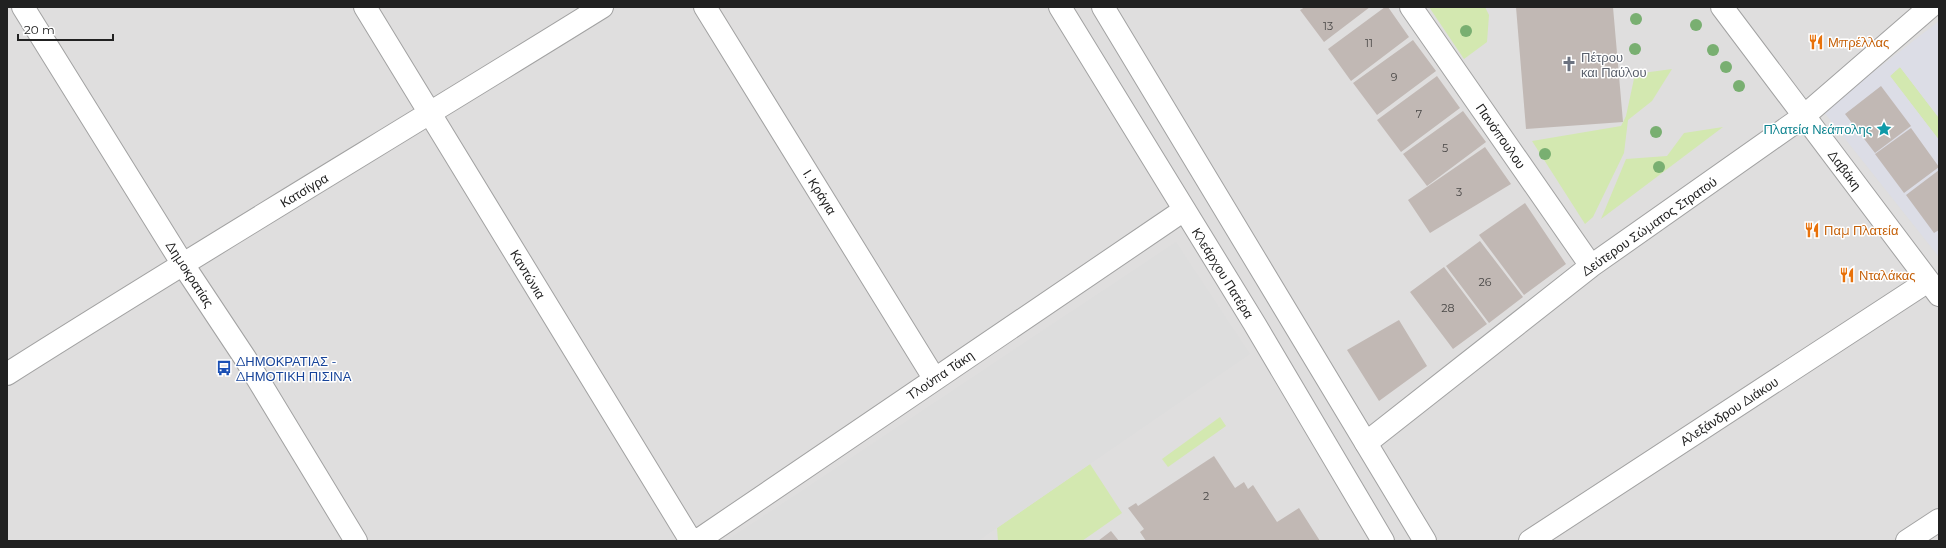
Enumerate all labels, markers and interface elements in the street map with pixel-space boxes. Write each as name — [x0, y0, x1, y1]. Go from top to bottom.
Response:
scale bar — [18, 16, 113, 42]
house number: 13 — [1323, 19, 1333, 33]
text: 20 m — [24, 22, 55, 37]
restaurant icon: Μπρέλλας — [1807, 33, 1825, 51]
place label: Μπρέλλας — [1828, 34, 1889, 50]
house number: 11 — [1365, 36, 1373, 50]
place label: Πέτρου και Παύλου — [1581, 49, 1647, 80]
church icon: Πέτρου και Παύλου — [1560, 55, 1578, 73]
house number: 9 — [1391, 70, 1398, 84]
street label: Πανόπουλου — [1473, 100, 1529, 172]
house number: 7 — [1416, 107, 1422, 121]
place icon: Πλατεία Νεάπολης — [1875, 120, 1893, 138]
place label: Πλατεία Νεάπολης — [1763, 121, 1872, 137]
house number: 5 — [1442, 141, 1448, 155]
street label: Δαβάκη — [1825, 147, 1865, 193]
street label: Ι. Κράγια — [800, 166, 840, 218]
street label: Κατσίγρα — [277, 169, 331, 211]
street label: Δεύτερου Σώματος Στρατού — [1578, 173, 1720, 279]
house number: 3 — [1456, 185, 1462, 199]
restaurant icon: Παμ Πλατεία — [1803, 221, 1821, 239]
place label: Παμ Πλατεία — [1824, 222, 1899, 238]
street label: Κλεάρχου Πατέρα — [1189, 225, 1258, 322]
street label: Δημοκρατίας — [163, 238, 217, 310]
street label: Καντώνια — [507, 247, 549, 302]
restaurant icon: Νταλάκας — [1838, 266, 1856, 284]
place label: Νταλάκας — [1859, 267, 1916, 283]
house number: 26 — [1479, 275, 1492, 289]
house number: 28 — [1441, 301, 1455, 315]
street label: Τλούπα Τάκη — [903, 347, 977, 403]
place label: ΔΗΜΟΚΡΑΤΙΑΣ - ΔΗΜΟΤΙΚΗ ΠΙΣΙΝΑ — [236, 353, 352, 384]
bus stop icon: ΔΗΜΟΚΡΑΤΙΑΣ - ΔΗΜΟΤΙΚΗ ΠΙΣΙΝΑ — [215, 359, 233, 377]
street label: Αλεξάνδρου Διάκου — [1677, 373, 1781, 449]
house number: 2 — [1203, 489, 1209, 503]

